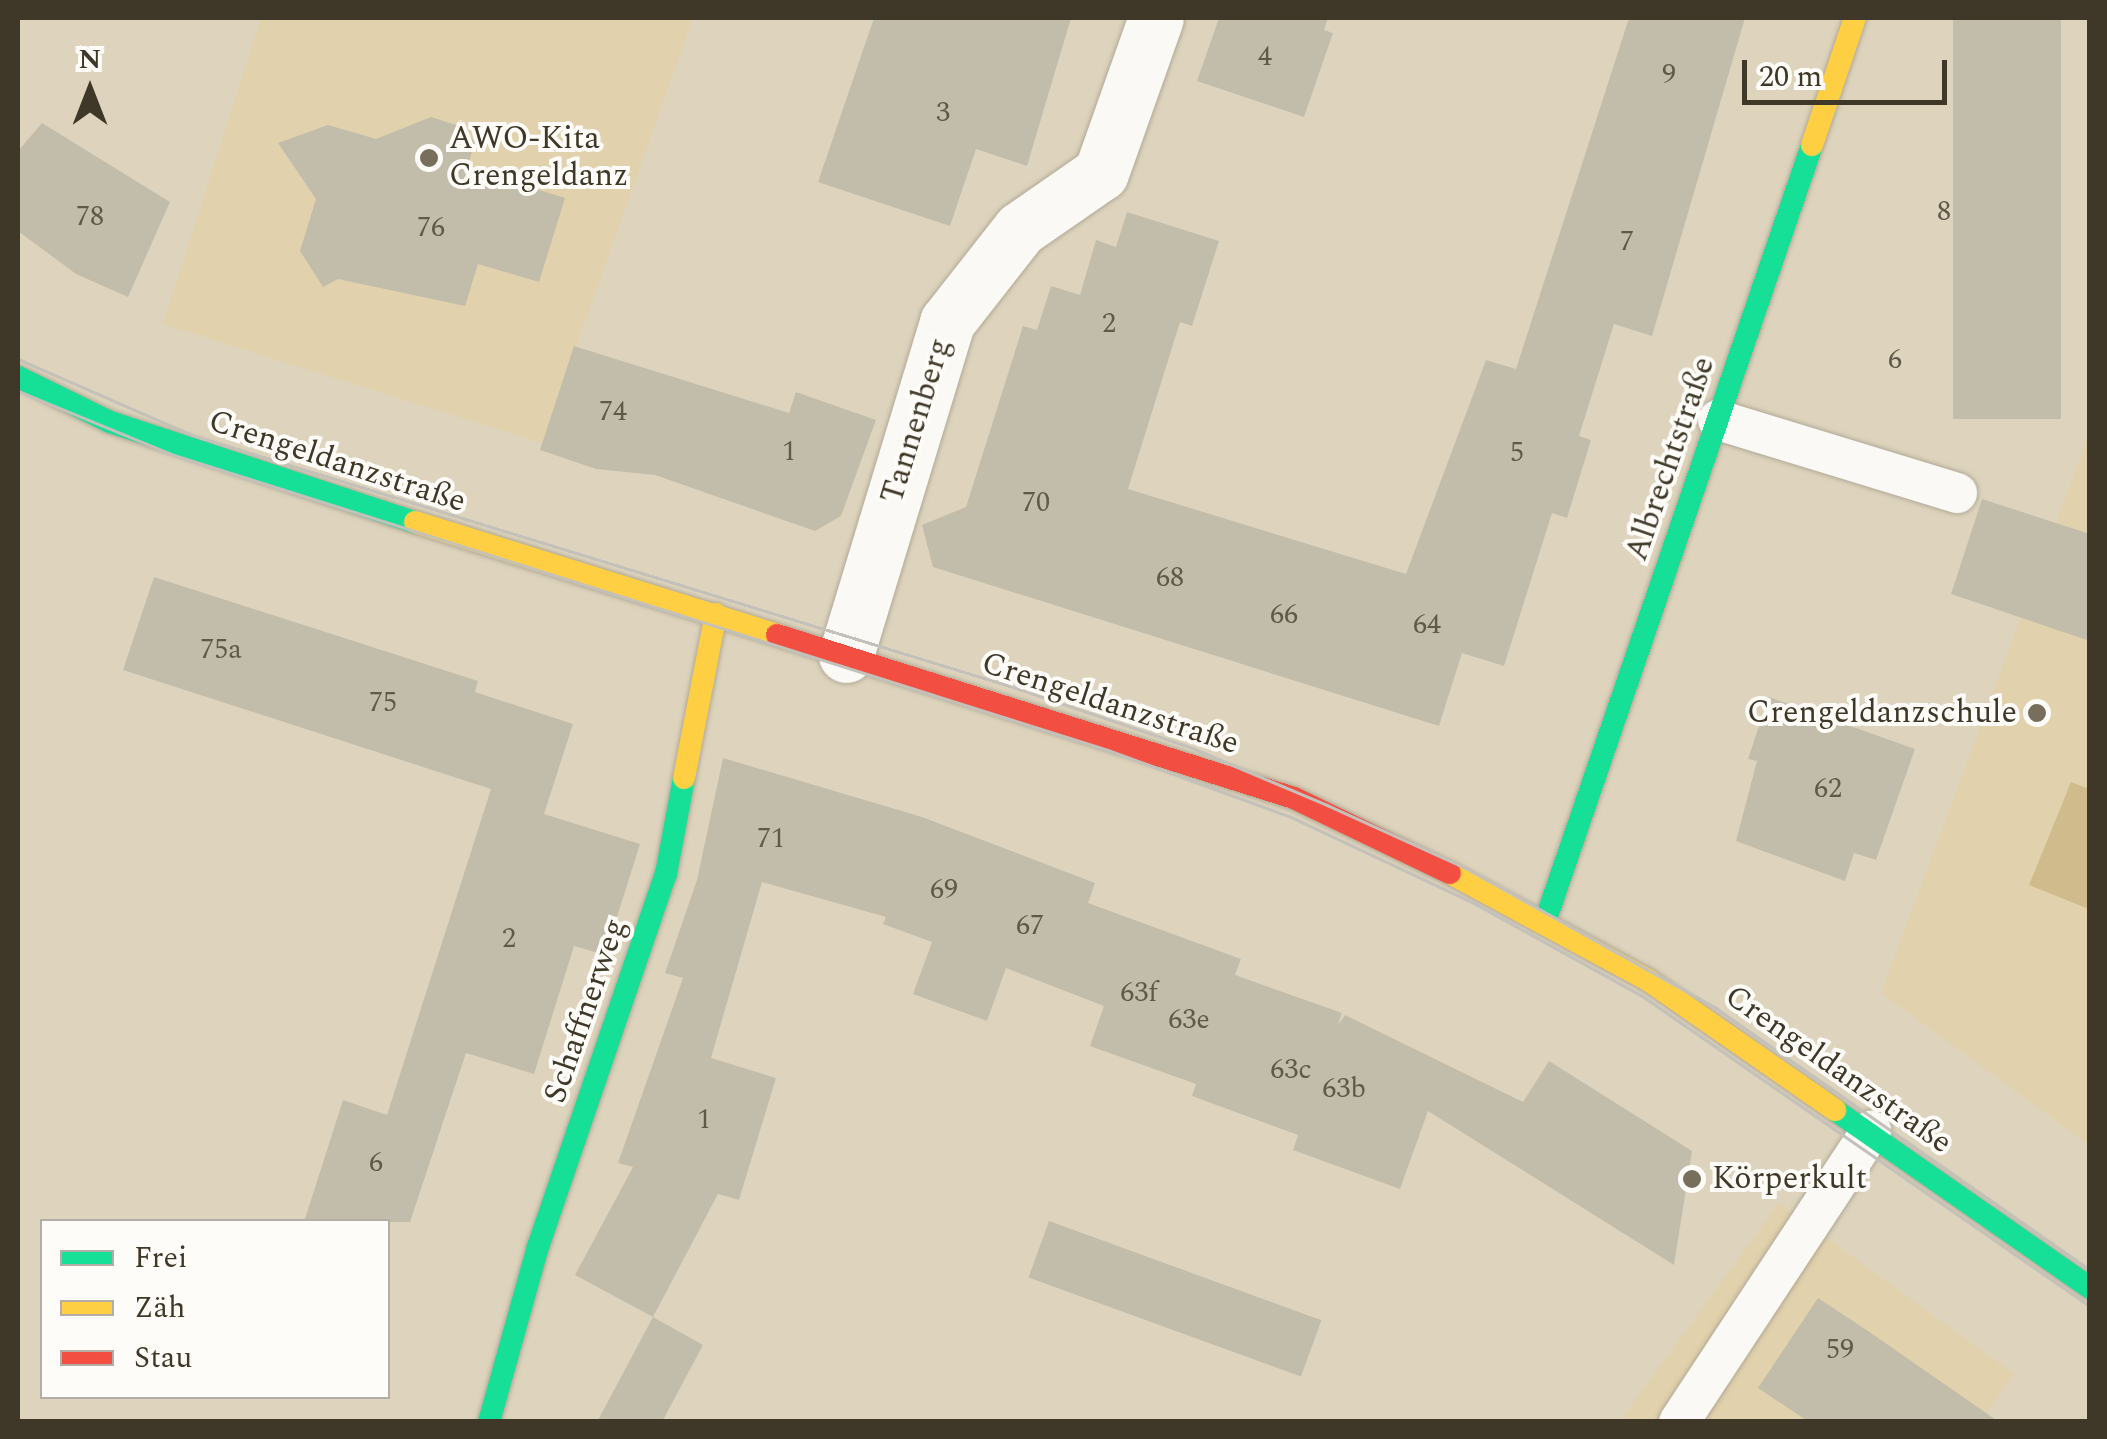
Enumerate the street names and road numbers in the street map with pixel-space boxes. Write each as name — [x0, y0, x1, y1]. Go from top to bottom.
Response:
street label: Tannenberg — [874, 334, 960, 508]
street label: Albrechtstraße — [1618, 352, 1724, 566]
street label: Crengeldanzstraße — [204, 402, 470, 522]
street label: Crengeldanzstraße — [977, 644, 1243, 764]
street label: Schaffnerweg — [537, 914, 635, 1108]
street label: Crengeldanzstraße — [1717, 977, 1959, 1163]

